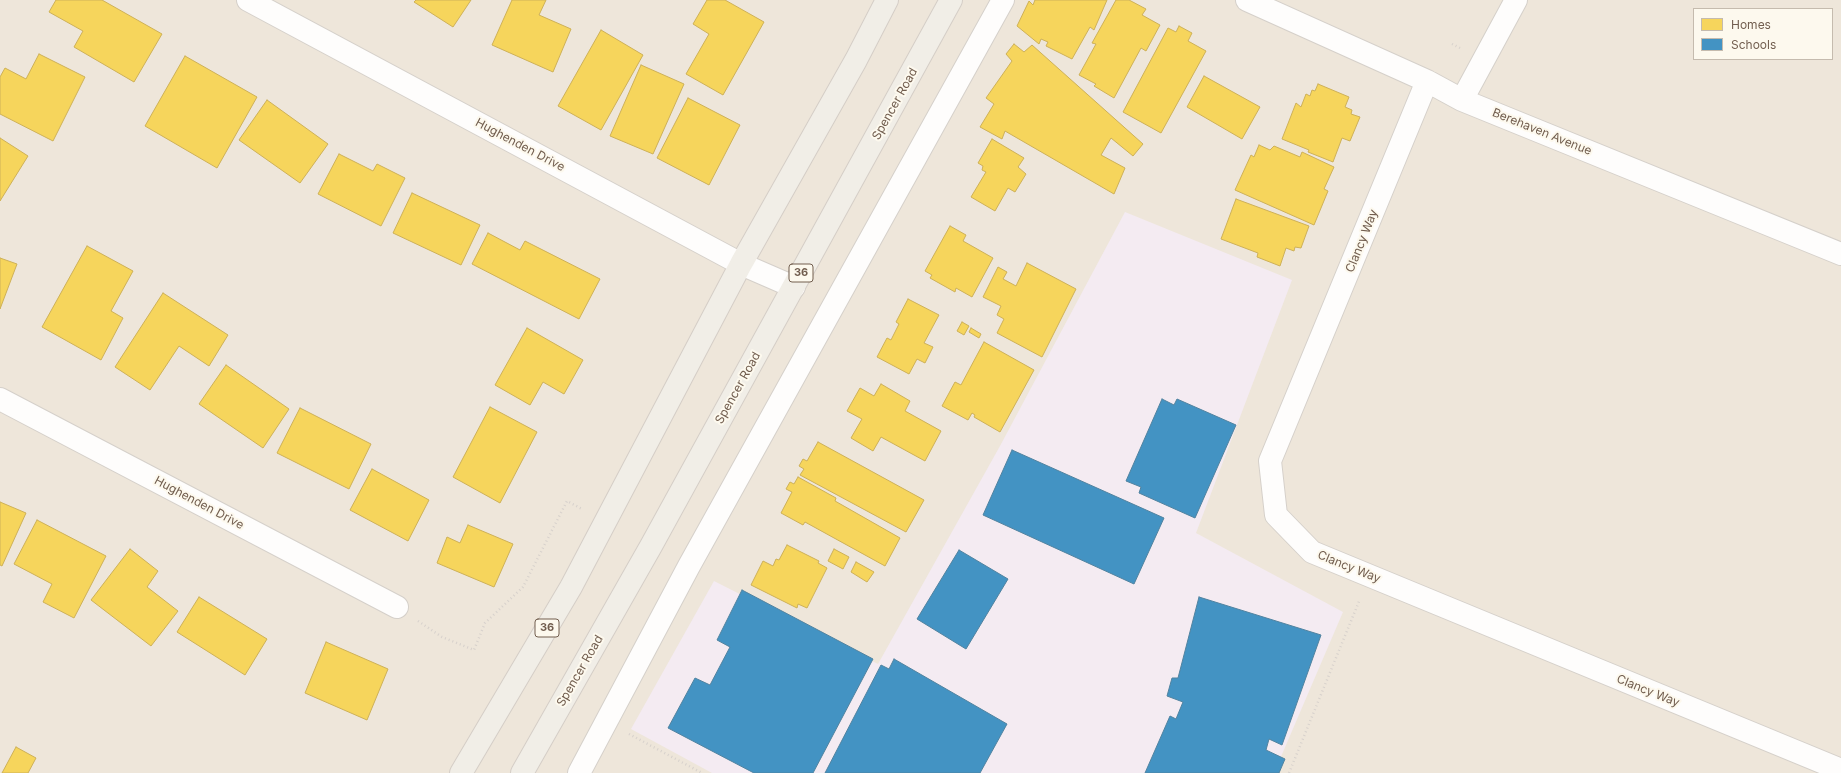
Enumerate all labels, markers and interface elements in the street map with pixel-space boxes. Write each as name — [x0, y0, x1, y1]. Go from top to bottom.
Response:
legend — [1693, 8, 1833, 60]
text: Homes — [1731, 17, 1771, 32]
text: Schools — [1731, 37, 1776, 52]
street label: Spencer Road — [869, 66, 921, 142]
street label: Berehaven Avenue — [1490, 105, 1594, 159]
street label: Hughenden Drive — [473, 115, 567, 175]
street label: Clancy Way — [1343, 207, 1381, 275]
road number: 36 — [789, 264, 813, 282]
street label: Spencer Road — [712, 350, 764, 426]
street label: Hughenden Drive — [152, 473, 246, 533]
street label: Clancy Way — [1315, 548, 1383, 586]
road number: 36 — [535, 619, 559, 637]
street label: Spencer Road — [554, 633, 606, 709]
street label: Clancy Way — [1614, 672, 1682, 710]

